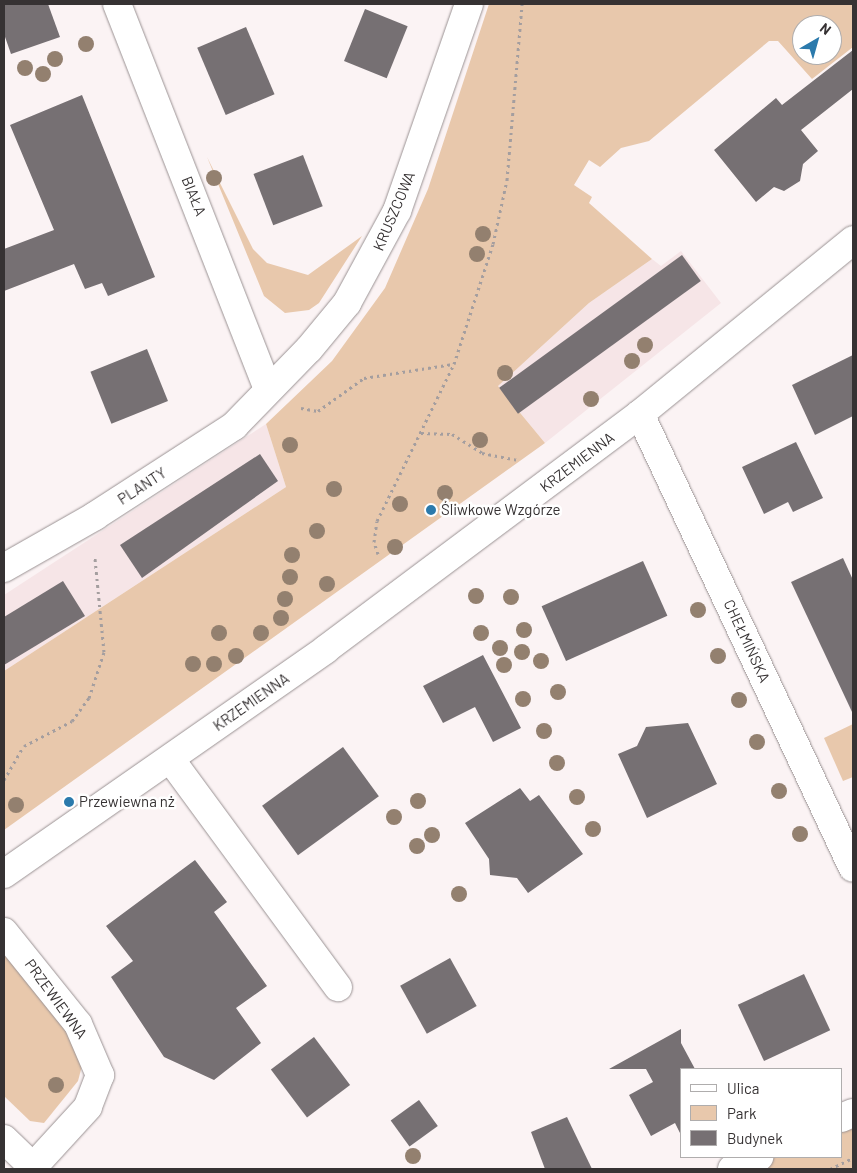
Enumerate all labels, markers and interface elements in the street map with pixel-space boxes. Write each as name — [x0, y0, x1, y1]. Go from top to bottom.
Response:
north arrow — [792, 15, 842, 65]
text: N — [817, 19, 835, 38]
street label: KRUSZCOWA — [369, 169, 419, 253]
street label: BIAŁA — [178, 174, 210, 218]
street label: KRZEMIENNA — [536, 428, 618, 496]
street label: PLANTY — [114, 464, 170, 508]
place label: Śliwkowe Wzgórze — [441, 501, 561, 519]
marker: Śliwkowe Wzgórze — [425, 504, 437, 516]
street label: CHEŁMIŃSKA — [720, 597, 774, 685]
street label: KRZEMIENNA — [210, 669, 292, 735]
place label: Przewiewna nż — [79, 793, 175, 811]
marker: Przewiewna nż — [63, 796, 75, 808]
street label: PRZEWIEWNA — [21, 956, 91, 1042]
legend — [680, 1068, 842, 1158]
text: Ulica — [727, 1079, 759, 1097]
text: Park — [727, 1104, 756, 1122]
text: Budynek — [727, 1129, 783, 1147]

